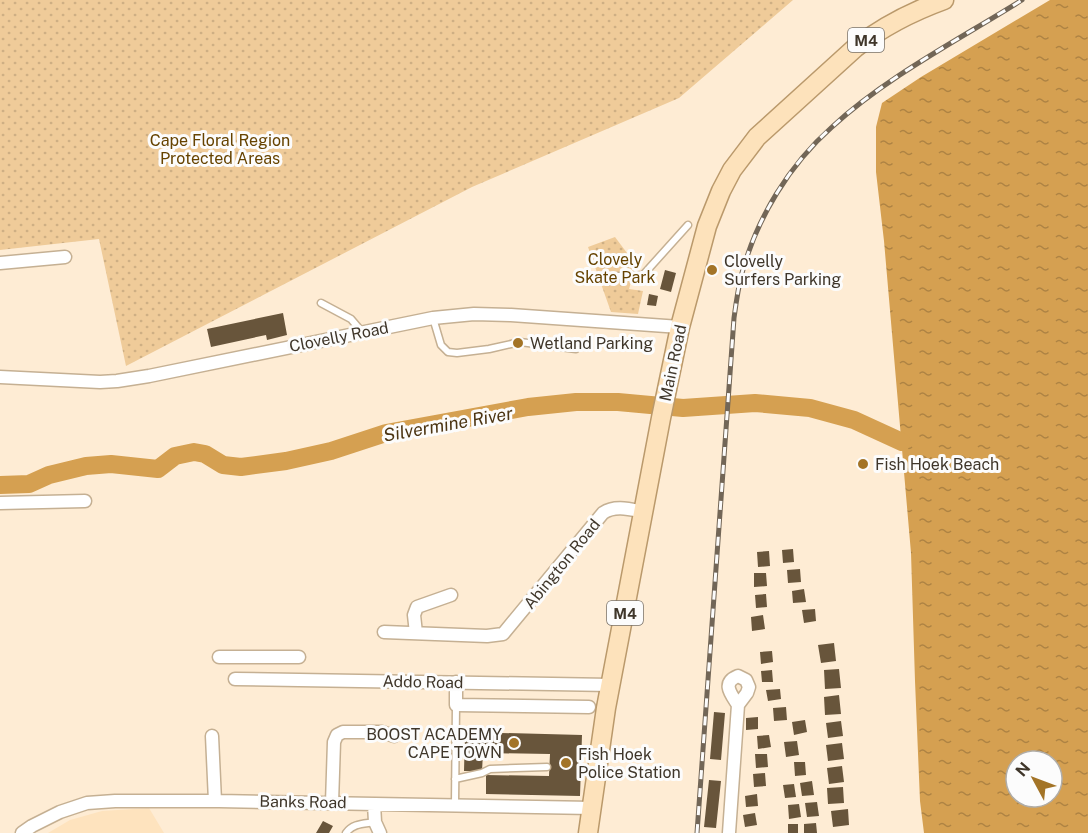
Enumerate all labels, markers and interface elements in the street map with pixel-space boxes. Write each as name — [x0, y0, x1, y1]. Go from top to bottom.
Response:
road number: M4 — [848, 28, 884, 52]
park label: Cape Floral Region Protected Areas — [150, 131, 290, 168]
park label: Clovely Skate Park — [575, 250, 655, 287]
place label: Clovelly Surfers Parking — [724, 252, 841, 289]
marker: Clovelly Surfers Parking — [705, 263, 719, 277]
street label: Clovelly Road — [288, 318, 390, 356]
street label: Main Road — [656, 323, 690, 403]
place label: Wetland Parking — [530, 334, 653, 353]
marker: Wetland Parking — [511, 336, 525, 350]
water label: Silvermine River — [382, 402, 515, 446]
place label: Fish Hoek Beach — [875, 455, 999, 474]
marker: Fish Hoek Beach — [856, 457, 870, 471]
street label: Abington Road — [520, 515, 604, 613]
road number: M4 — [607, 601, 643, 625]
street label: Addo Road — [382, 672, 464, 692]
place label: BOOST ACADEMY CAPE TOWN — [366, 725, 502, 762]
marker: BOOST ACADEMY CAPE TOWN — [507, 736, 521, 750]
place label: Fish Hoek Police Station — [578, 745, 681, 782]
north arrow — [1004, 749, 1064, 809]
marker: Fish Hoek Police Station — [559, 756, 573, 770]
text: N — [1012, 759, 1034, 780]
street label: Banks Road — [259, 792, 347, 812]

